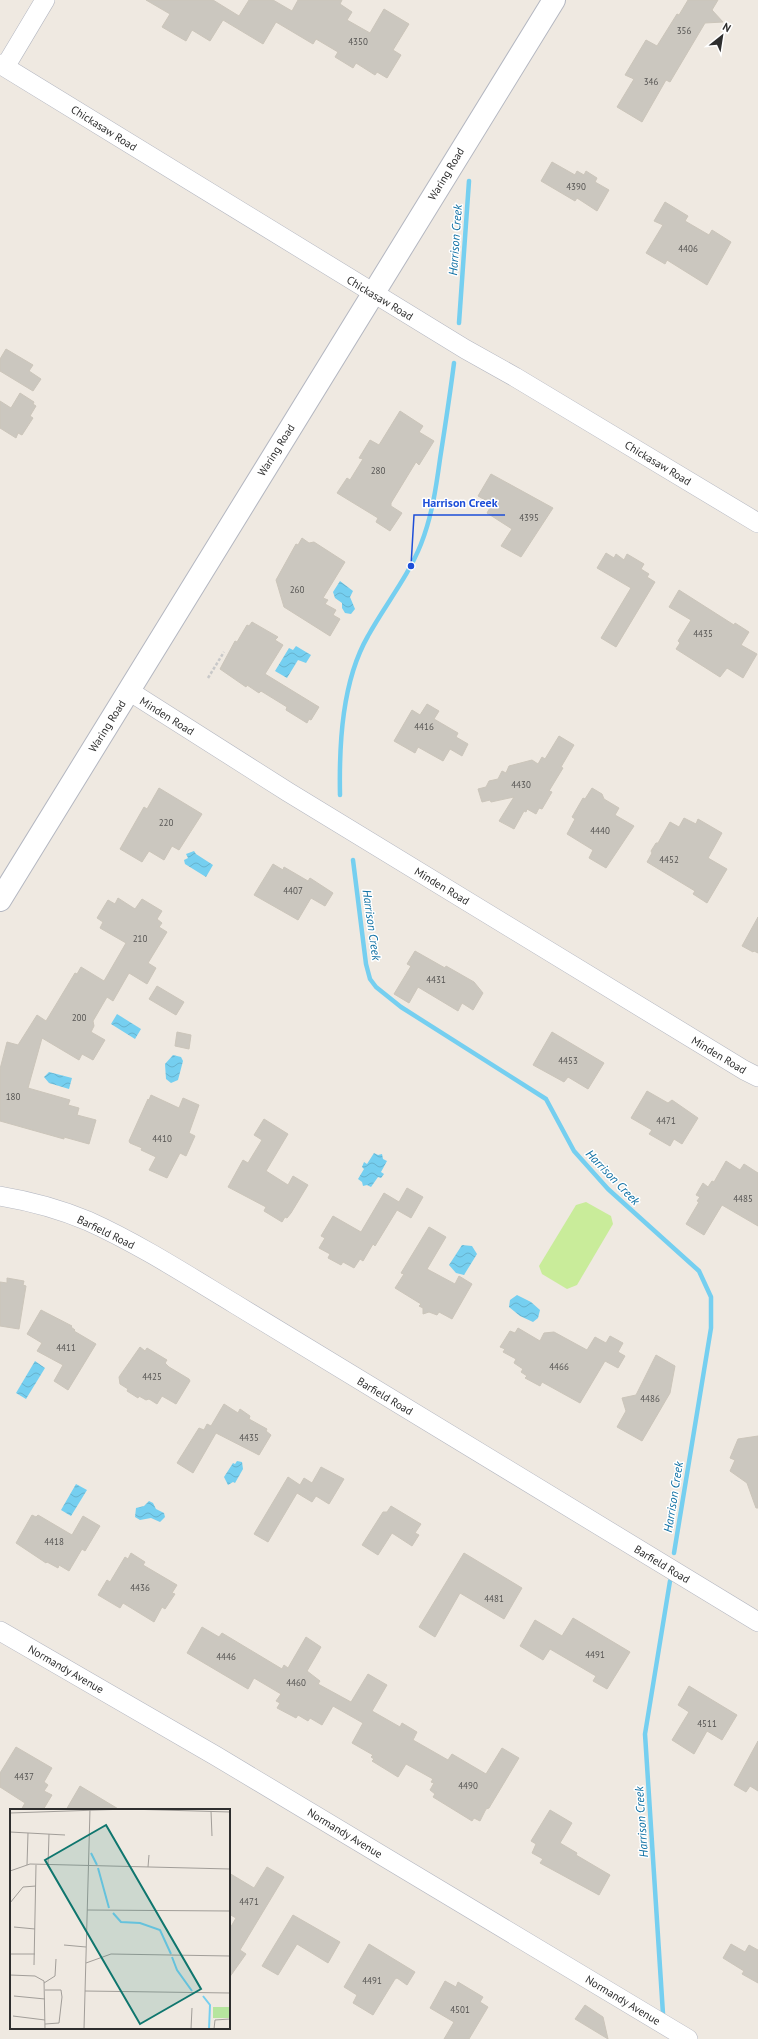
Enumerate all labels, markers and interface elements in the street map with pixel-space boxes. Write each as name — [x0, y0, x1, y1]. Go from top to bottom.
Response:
north arrow — [702, 16, 742, 56]
text: N — [720, 19, 734, 35]
house number: 356 — [677, 25, 691, 36]
house number: 4350 — [348, 36, 368, 47]
house number: 346 — [644, 76, 658, 87]
street label: Chickasaw Road — [68, 102, 140, 154]
street label: Waring Road — [425, 145, 467, 203]
house number: 4390 — [566, 181, 586, 192]
water label: Harrison Creek — [445, 203, 465, 276]
house number: 4406 — [678, 243, 698, 254]
street label: Chickasaw Road — [344, 273, 416, 323]
street label: Waring Road — [254, 421, 298, 479]
street label: Chickasaw Road — [622, 438, 694, 488]
house number: 280 — [371, 465, 385, 476]
callout: Harrison Creek — [414, 491, 505, 515]
text: Harrison Creek — [422, 495, 498, 510]
house number: 4395 — [519, 512, 539, 523]
house number: 260 — [290, 584, 304, 595]
house number: 4435 — [693, 628, 713, 639]
street label: Minden Road — [137, 694, 197, 738]
street label: Waring Road — [85, 697, 129, 755]
house number: 4416 — [414, 721, 434, 732]
house number: 4430 — [511, 779, 531, 790]
house number: 220 — [159, 817, 173, 828]
house number: 4440 — [590, 825, 610, 836]
house number: 4452 — [659, 854, 679, 865]
street label: Minden Road — [412, 864, 472, 908]
house number: 4407 — [283, 885, 303, 896]
water label: Harrison Creek — [360, 889, 384, 962]
house number: 210 — [133, 933, 147, 944]
house number: 4431 — [426, 974, 446, 985]
house number: 200 — [72, 1012, 86, 1023]
street label: Minden Road — [689, 1033, 749, 1077]
house number: 4453 — [558, 1055, 578, 1066]
house number: 180 — [6, 1091, 20, 1102]
house number: 4471 — [656, 1115, 676, 1126]
house number: 4410 — [152, 1133, 172, 1144]
water label: Harrison Creek — [583, 1146, 644, 1208]
house number: 4485 — [733, 1193, 753, 1204]
street label: Barfield Road — [75, 1212, 137, 1252]
house number: 4411 — [56, 1342, 76, 1353]
house number: 4466 — [549, 1361, 569, 1372]
house number: 4425 — [142, 1371, 162, 1382]
street label: Barfield Road — [355, 1374, 415, 1418]
house number: 4486 — [640, 1393, 660, 1404]
house number: 4435 — [239, 1432, 259, 1443]
water label: Harrison Creek — [660, 1460, 686, 1533]
house number: 4418 — [44, 1536, 64, 1547]
street label: Barfield Road — [632, 1542, 692, 1586]
house number: 4436 — [130, 1582, 150, 1593]
house number: 4481 — [484, 1593, 504, 1604]
street label: Normandy Avenue — [26, 1642, 107, 1697]
house number: 4491 — [585, 1649, 605, 1660]
house number: 4446 — [216, 1651, 236, 1662]
house number: 4460 — [286, 1677, 306, 1688]
house number: 4511 — [697, 1718, 717, 1729]
house number: 4437 — [14, 1771, 34, 1782]
house number: 4490 — [458, 1780, 478, 1791]
water label: Harrison Creek — [631, 1785, 651, 1858]
street label: Normandy Avenue — [305, 1805, 385, 1861]
inset map — [10, 1809, 230, 2029]
house number: 4471 — [239, 1896, 259, 1907]
street label: Normandy Avenue — [583, 1972, 663, 2028]
house number: 4491 — [362, 1975, 382, 1986]
house number: 4501 — [450, 2004, 470, 2015]

